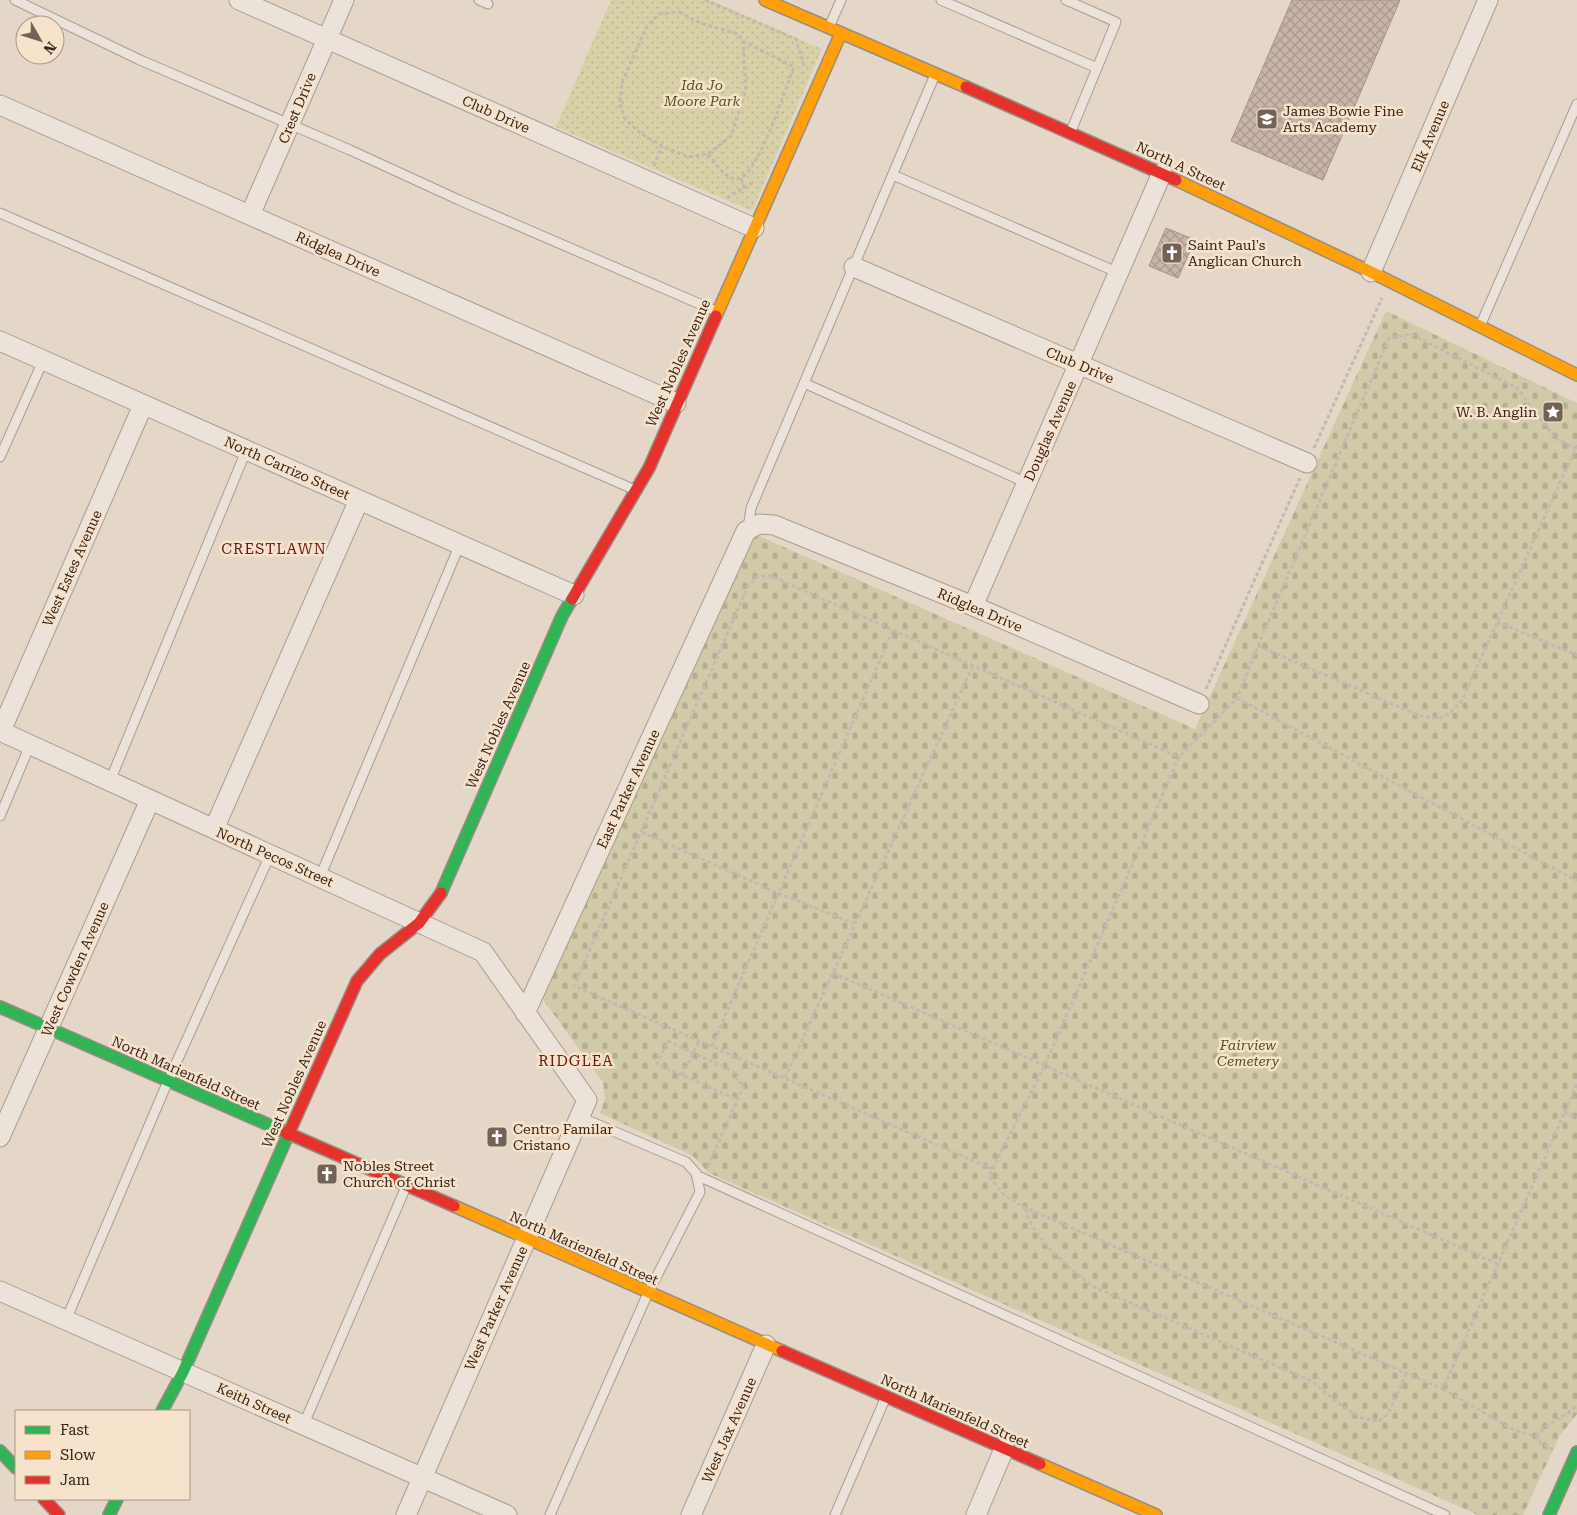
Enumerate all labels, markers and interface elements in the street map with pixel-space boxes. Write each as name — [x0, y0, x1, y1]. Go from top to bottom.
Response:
north arrow — [15, 15, 65, 65]
text: N — [40, 39, 60, 58]
street label: Crest Drive — [275, 70, 319, 146]
park label: Ida Jo Moore Park — [663, 77, 740, 109]
street label: Club Drive — [460, 92, 533, 136]
street label: Elk Avenue — [1408, 98, 1452, 174]
place label: James Bowie Fine Arts Academy — [1283, 103, 1404, 135]
school or university icon: James Bowie Fine Arts Academy — [1255, 107, 1279, 131]
street label: North A Street — [1134, 138, 1228, 194]
street label: Ridglea Drive — [293, 228, 383, 280]
place label: Saint Paul's Anglican Church — [1188, 237, 1302, 269]
church icon: Saint Paul's Anglican Church — [1160, 241, 1184, 265]
street label: West Nobles Avenue — [643, 297, 713, 429]
street label: Club Drive — [1044, 344, 1117, 387]
street label: Douglas Avenue — [1021, 378, 1079, 484]
place icon: W. B. Anglin — [1541, 400, 1565, 424]
place label: W. B. Anglin — [1456, 404, 1537, 420]
street label: North Carrizo Street — [222, 433, 352, 503]
street label: West Estes Avenue — [39, 507, 105, 629]
district label: CRESTLAWN — [221, 540, 327, 558]
street label: Ridglea Drive — [935, 585, 1025, 635]
street label: West Nobles Avenue — [463, 659, 533, 791]
street label: East Parker Avenue — [593, 727, 663, 851]
street label: North Pecos Street — [214, 824, 336, 890]
street label: West Cowden Avenue — [38, 899, 112, 1039]
street label: West Nobles Avenue — [259, 1018, 329, 1150]
street label: North Marienfeld Street — [109, 1033, 263, 1113]
park label: Fairview Cemetery — [1217, 1037, 1280, 1069]
district label: RIDGLEA — [538, 1052, 614, 1070]
place label: Centro Familar Cristano — [513, 1121, 613, 1153]
church icon: Centro Familar Cristano — [485, 1125, 509, 1149]
place label: Nobles Street Church of Christ — [343, 1158, 455, 1190]
church icon: Nobles Street Church of Christ — [315, 1162, 339, 1186]
street label: North Marienfeld Street — [507, 1208, 661, 1288]
street label: West Parker Avenue — [461, 1243, 531, 1373]
street label: North Marienfeld Street — [878, 1371, 1032, 1451]
street label: West Jax Avenue — [699, 1374, 760, 1485]
street label: Keith Street — [214, 1379, 294, 1427]
legend — [15, 1410, 190, 1500]
text: Fast — [60, 1421, 90, 1439]
text: Slow — [60, 1446, 96, 1464]
text: Jam — [60, 1471, 90, 1489]

